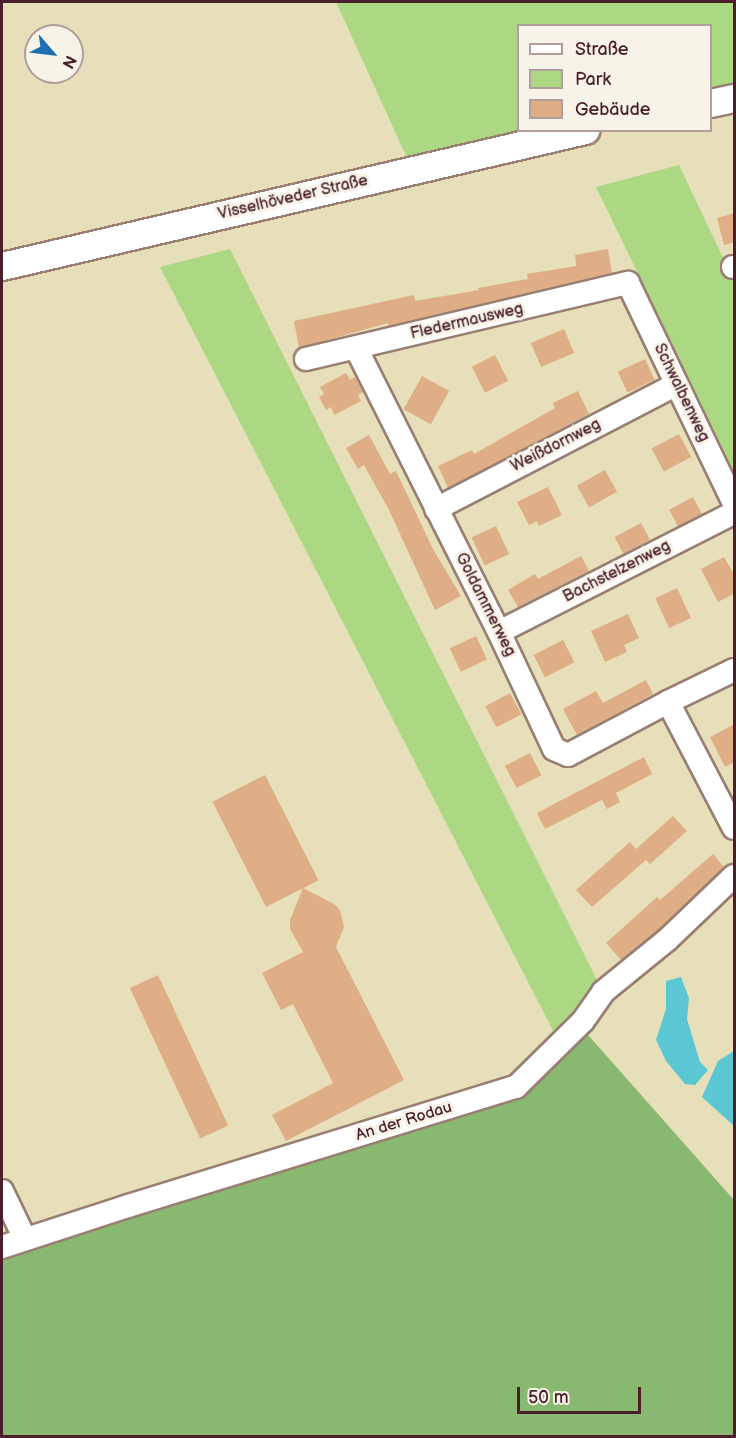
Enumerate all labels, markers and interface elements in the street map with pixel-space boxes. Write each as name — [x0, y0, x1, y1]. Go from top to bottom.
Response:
north arrow — [24, 24, 84, 84]
legend — [517, 24, 712, 132]
text: Straße — [575, 39, 628, 60]
text: N — [57, 52, 80, 72]
text: Park — [575, 69, 611, 90]
text: Gebäude — [575, 99, 651, 120]
street label: Visselhöveder Straße — [216, 171, 370, 225]
street label: Fledermausweg — [409, 300, 525, 344]
street label: Schwalbenweg — [649, 341, 713, 445]
street label: Weißdornweg — [508, 415, 604, 477]
street label: Bachstelzenweg — [560, 537, 674, 607]
street label: Goldammerweg — [451, 550, 519, 660]
street label: An der Rodau — [354, 1098, 454, 1146]
scale bar — [520, 1375, 644, 1413]
text: 50 m — [528, 1387, 569, 1408]

